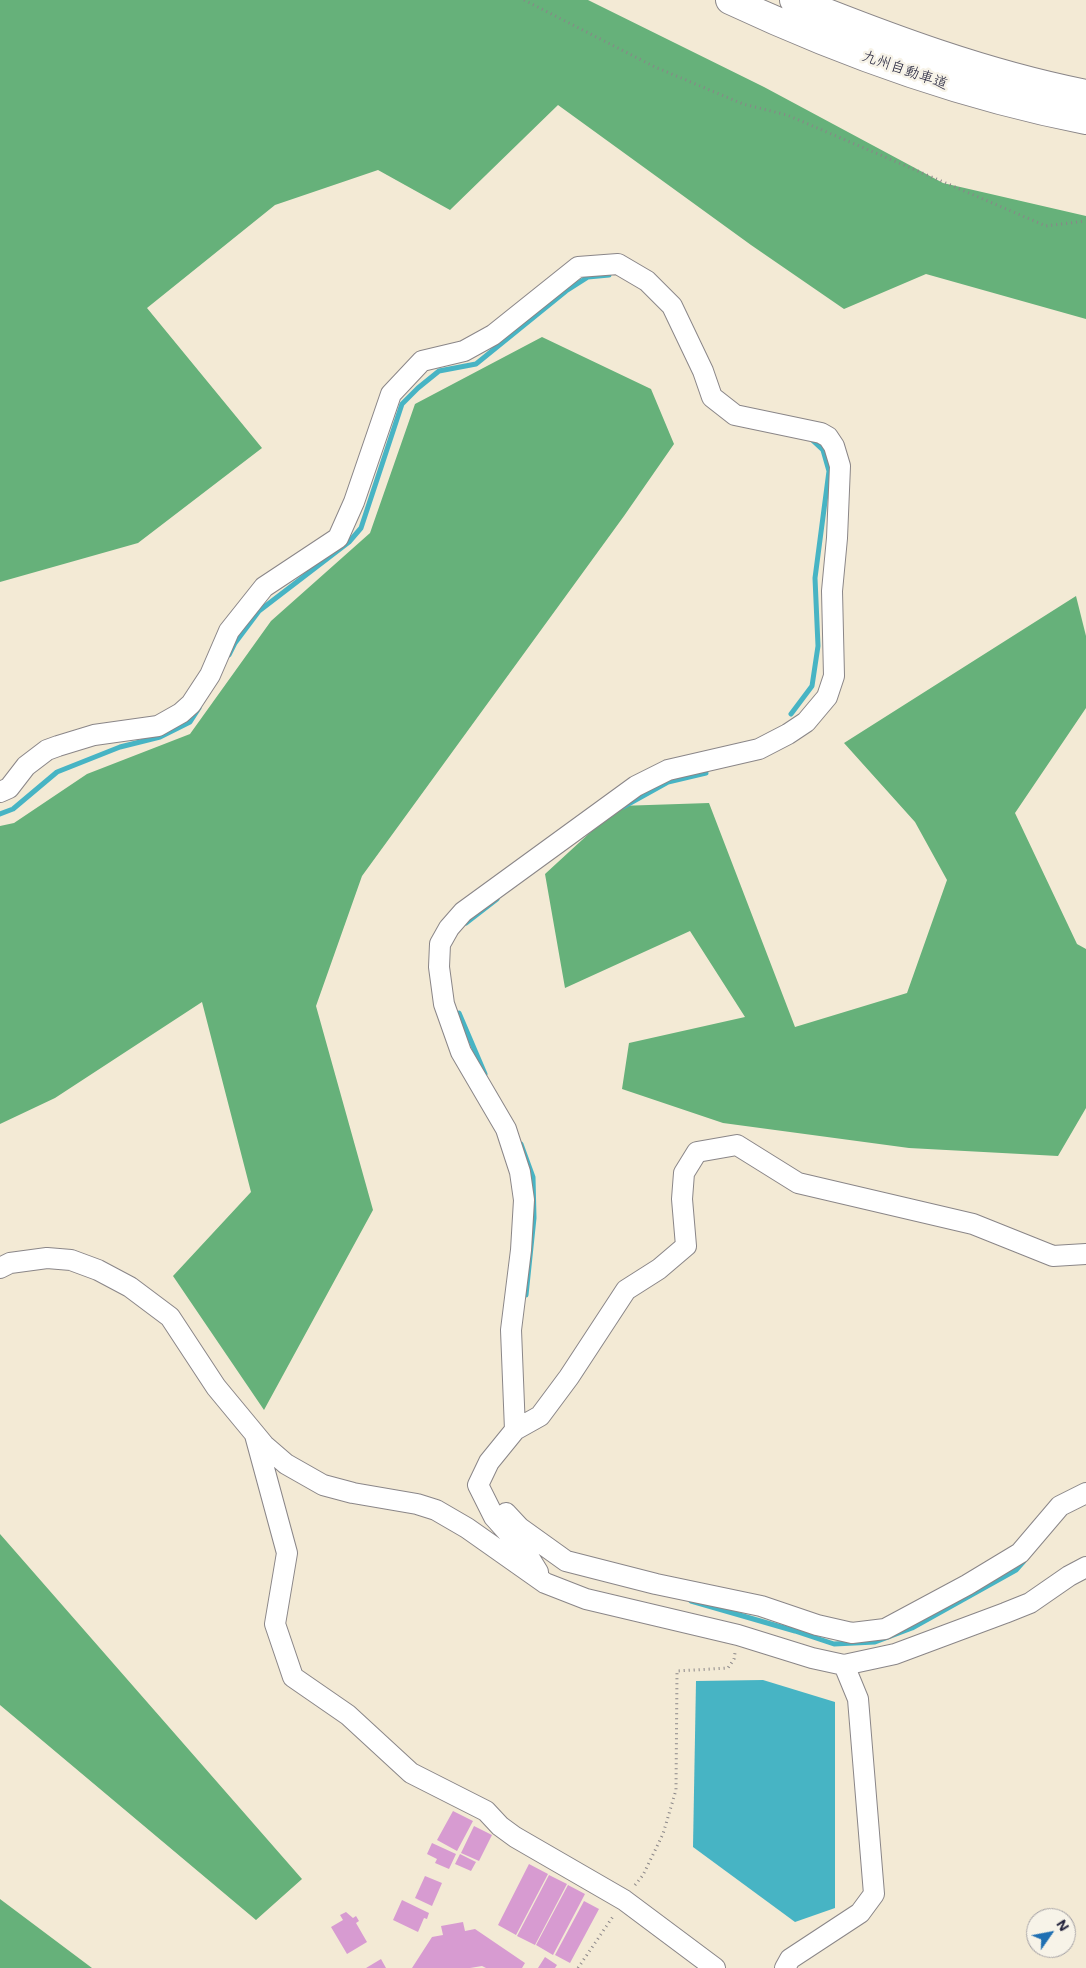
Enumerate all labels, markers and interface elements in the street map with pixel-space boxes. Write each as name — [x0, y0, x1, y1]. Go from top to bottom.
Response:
street label: 九州自動車道 — [860, 47, 950, 93]
north arrow — [1026, 1908, 1076, 1958]
text: N — [1052, 1915, 1074, 1935]

